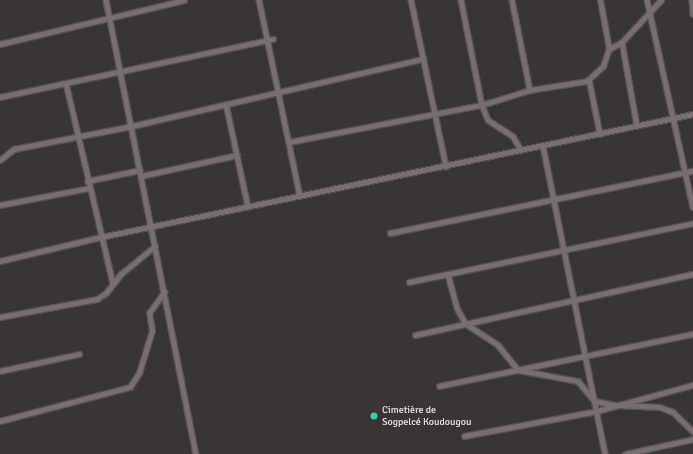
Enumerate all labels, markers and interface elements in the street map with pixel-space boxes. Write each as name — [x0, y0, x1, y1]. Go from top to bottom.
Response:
place label: Cimetière de Sogpelcé Koudougou — [382, 404, 471, 428]
marker: Cimetière de Sogpelcé Koudougou — [369, 411, 379, 421]

